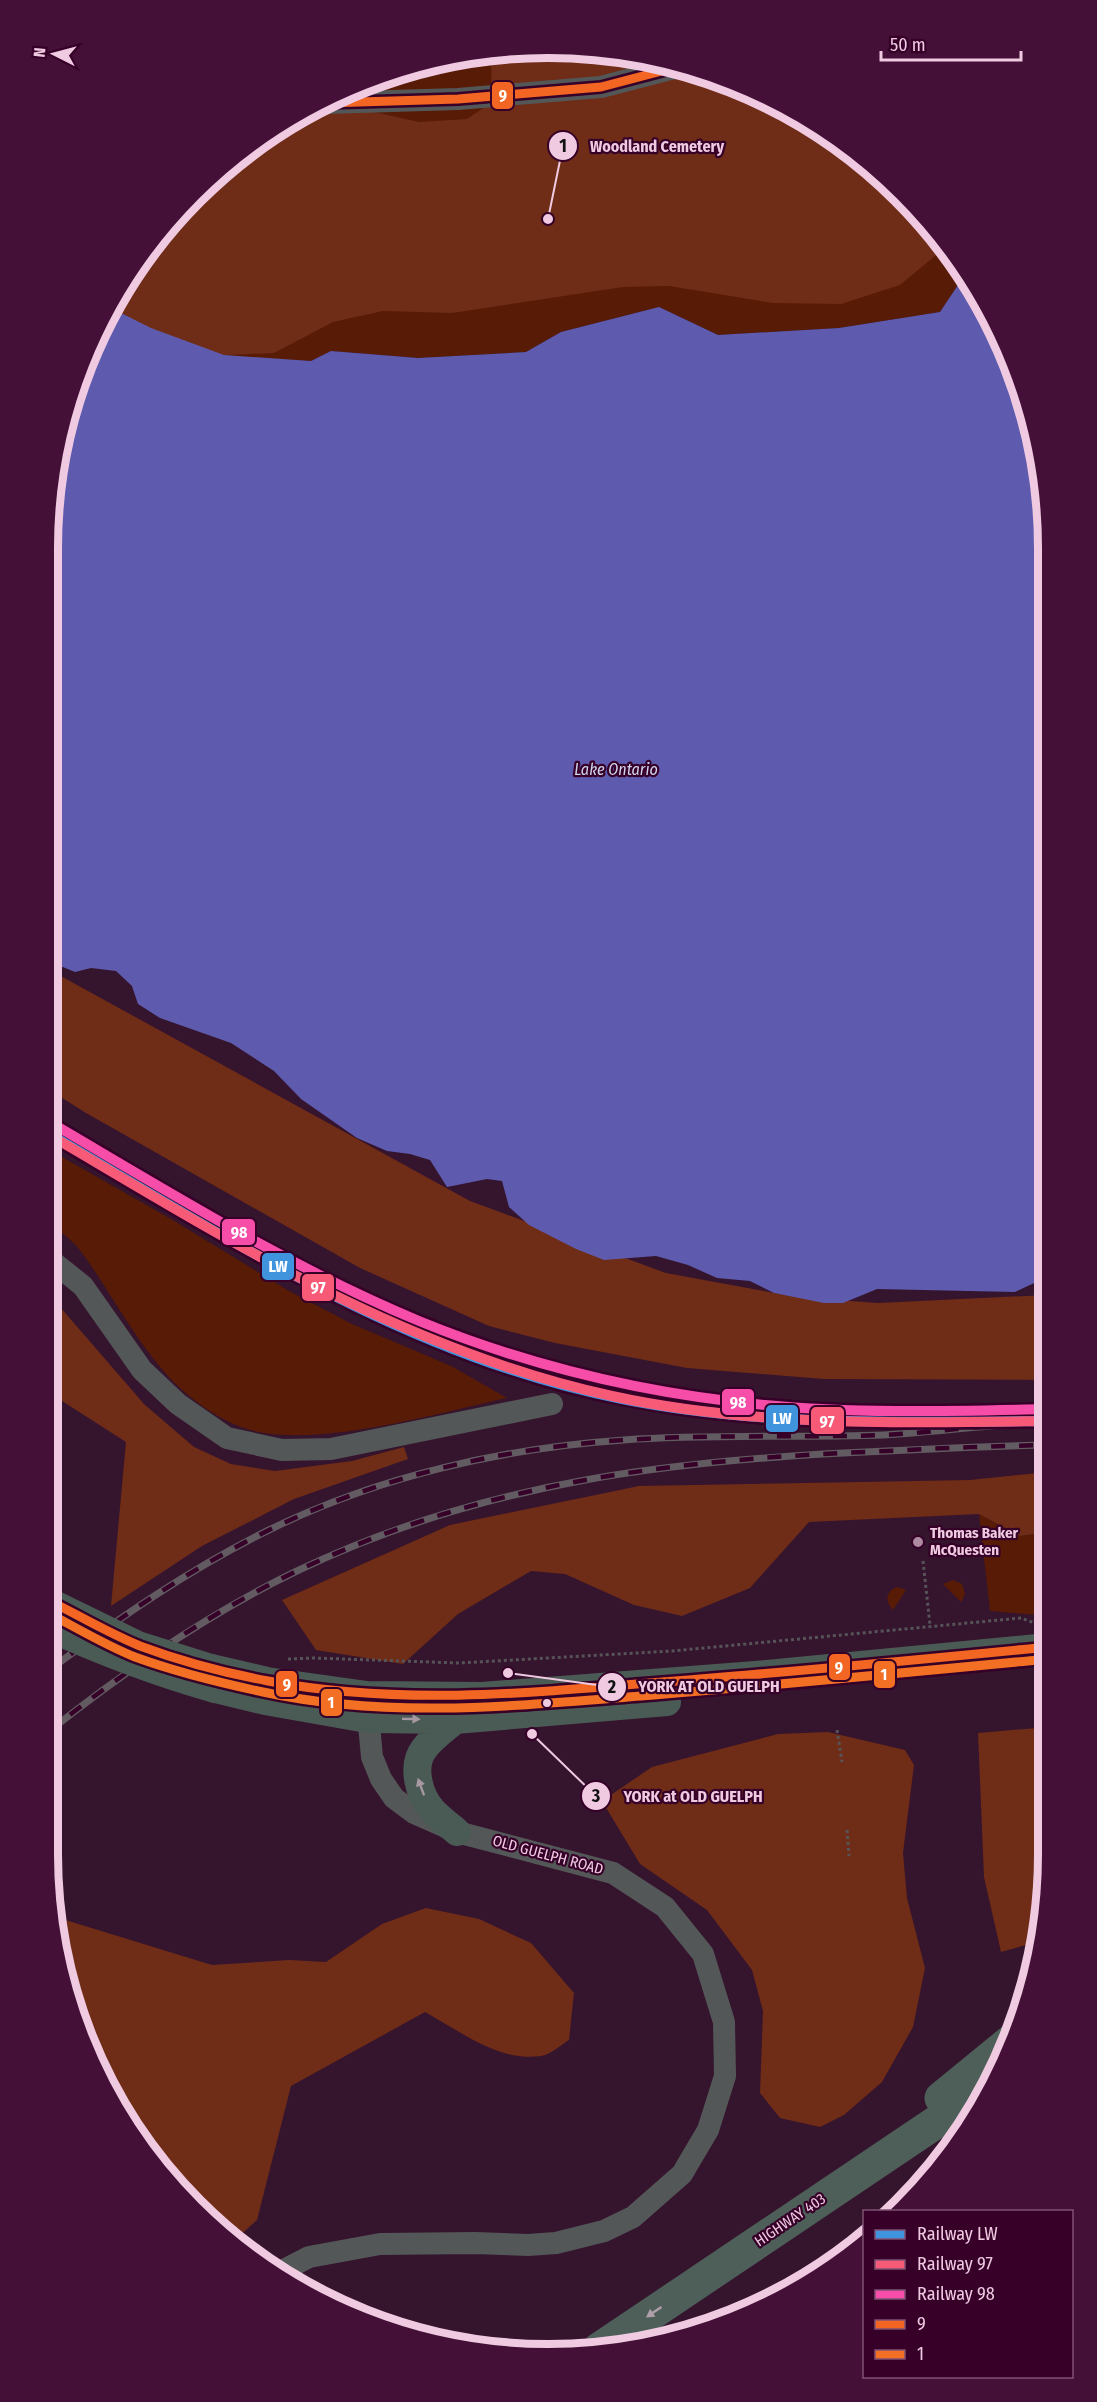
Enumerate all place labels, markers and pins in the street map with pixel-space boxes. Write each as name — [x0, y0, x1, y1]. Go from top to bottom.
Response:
callout: Woodland Cemetery — [548, 129, 736, 163]
place label: Thomas Baker McQuesten — [930, 1524, 1019, 1559]
marker: Thomas Baker McQuesten — [911, 1535, 925, 1549]
callout: YORK AT OLD GUELPH — [597, 1670, 792, 1704]
unlabelled marker — [541, 1697, 553, 1709]
callout: YORK at OLD GUELPH — [581, 1779, 774, 1813]

